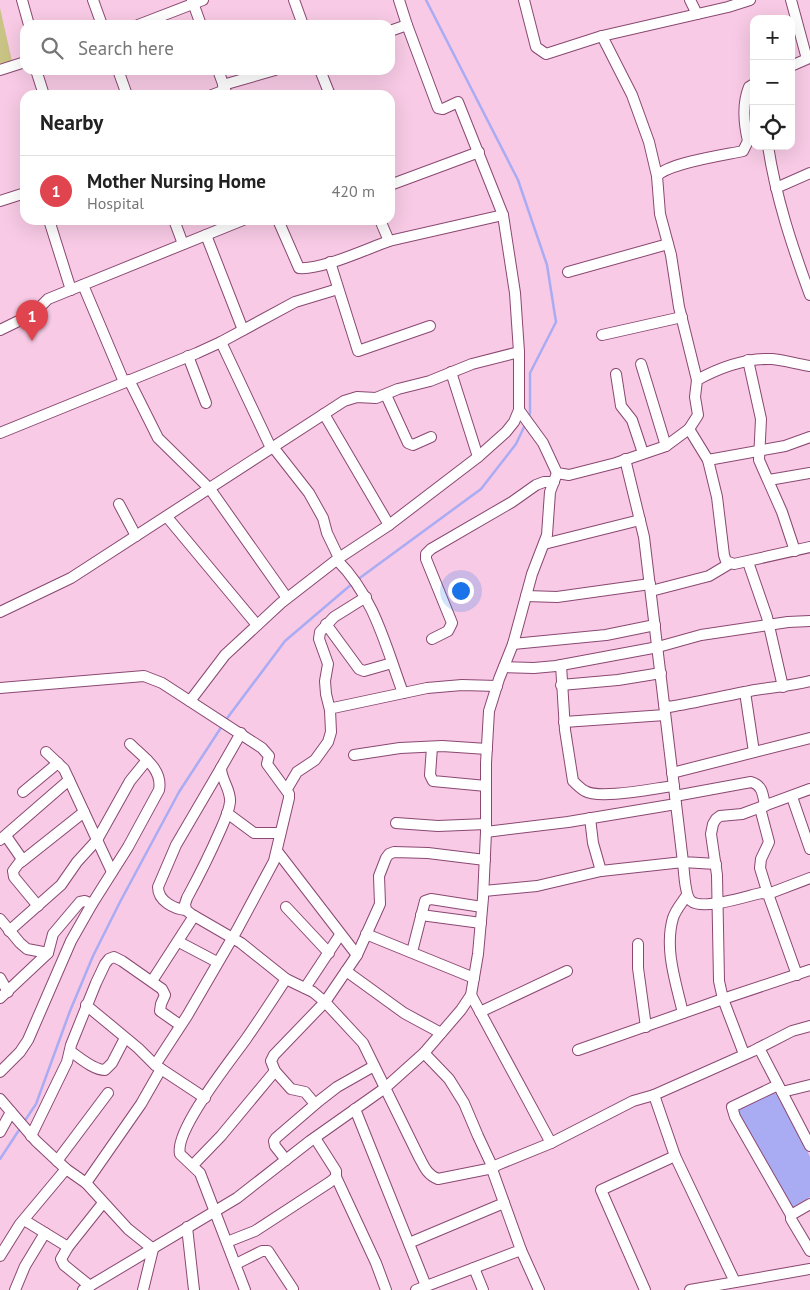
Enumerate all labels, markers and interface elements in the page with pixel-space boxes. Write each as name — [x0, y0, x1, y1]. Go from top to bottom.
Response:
map controls — [750, 15, 795, 150]
button: + — [750, 15, 795, 60]
search box — [20, 20, 395, 75]
icon: search — [38, 34, 66, 62]
text: Search here — [78, 36, 174, 60]
button: − — [750, 60, 795, 105]
button: locate — [750, 105, 795, 150]
text: Nearby — [40, 109, 103, 136]
text: Mother Nursing Home — [87, 169, 266, 193]
text: 1 — [51, 181, 61, 201]
text: 420 m — [332, 181, 375, 201]
text: Hospital — [87, 193, 144, 213]
pin: 1 — [16, 300, 48, 341]
your location — [448, 578, 474, 604]

